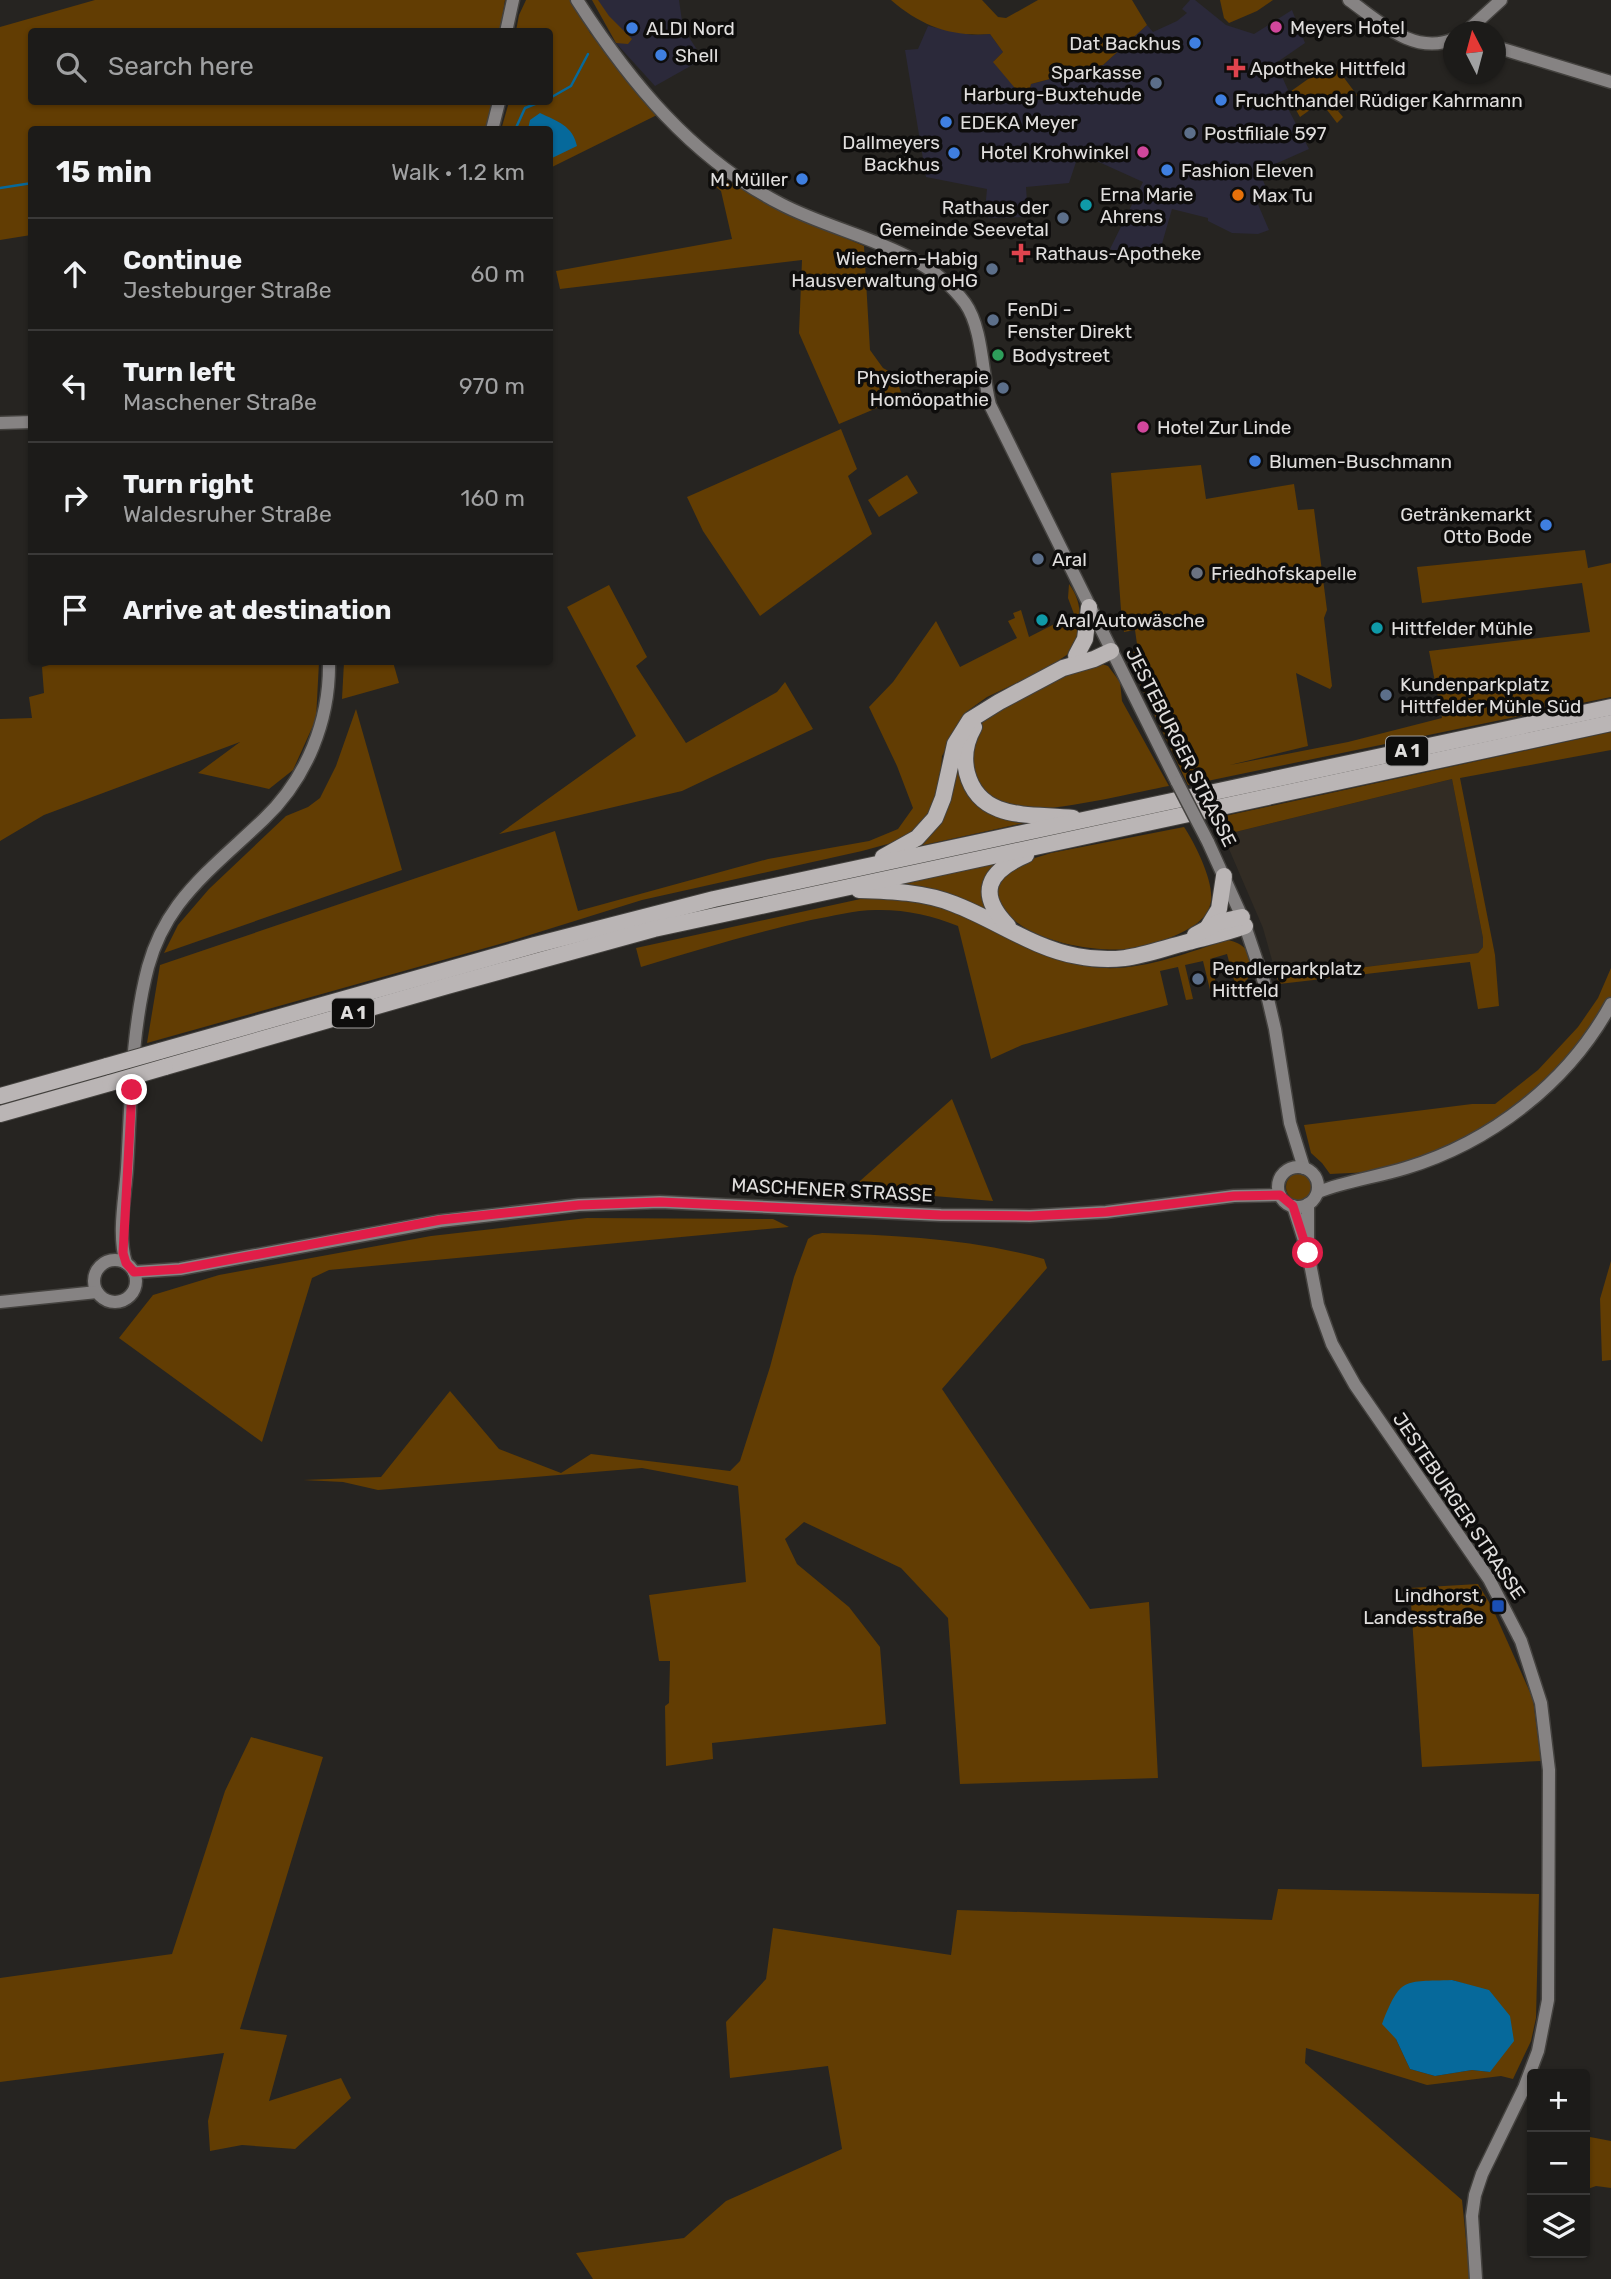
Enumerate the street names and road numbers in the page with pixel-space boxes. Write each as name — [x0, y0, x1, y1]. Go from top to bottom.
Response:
street label: JESTEBURGER STRASSE — [1121, 644, 1241, 850]
road number: A 1 — [1386, 736, 1428, 766]
road number: A 1 — [332, 998, 374, 1028]
street label: MASCHENER STRASSE — [731, 1173, 933, 1207]
street label: JESTEBURGER STRASSE — [1388, 1408, 1530, 1604]

